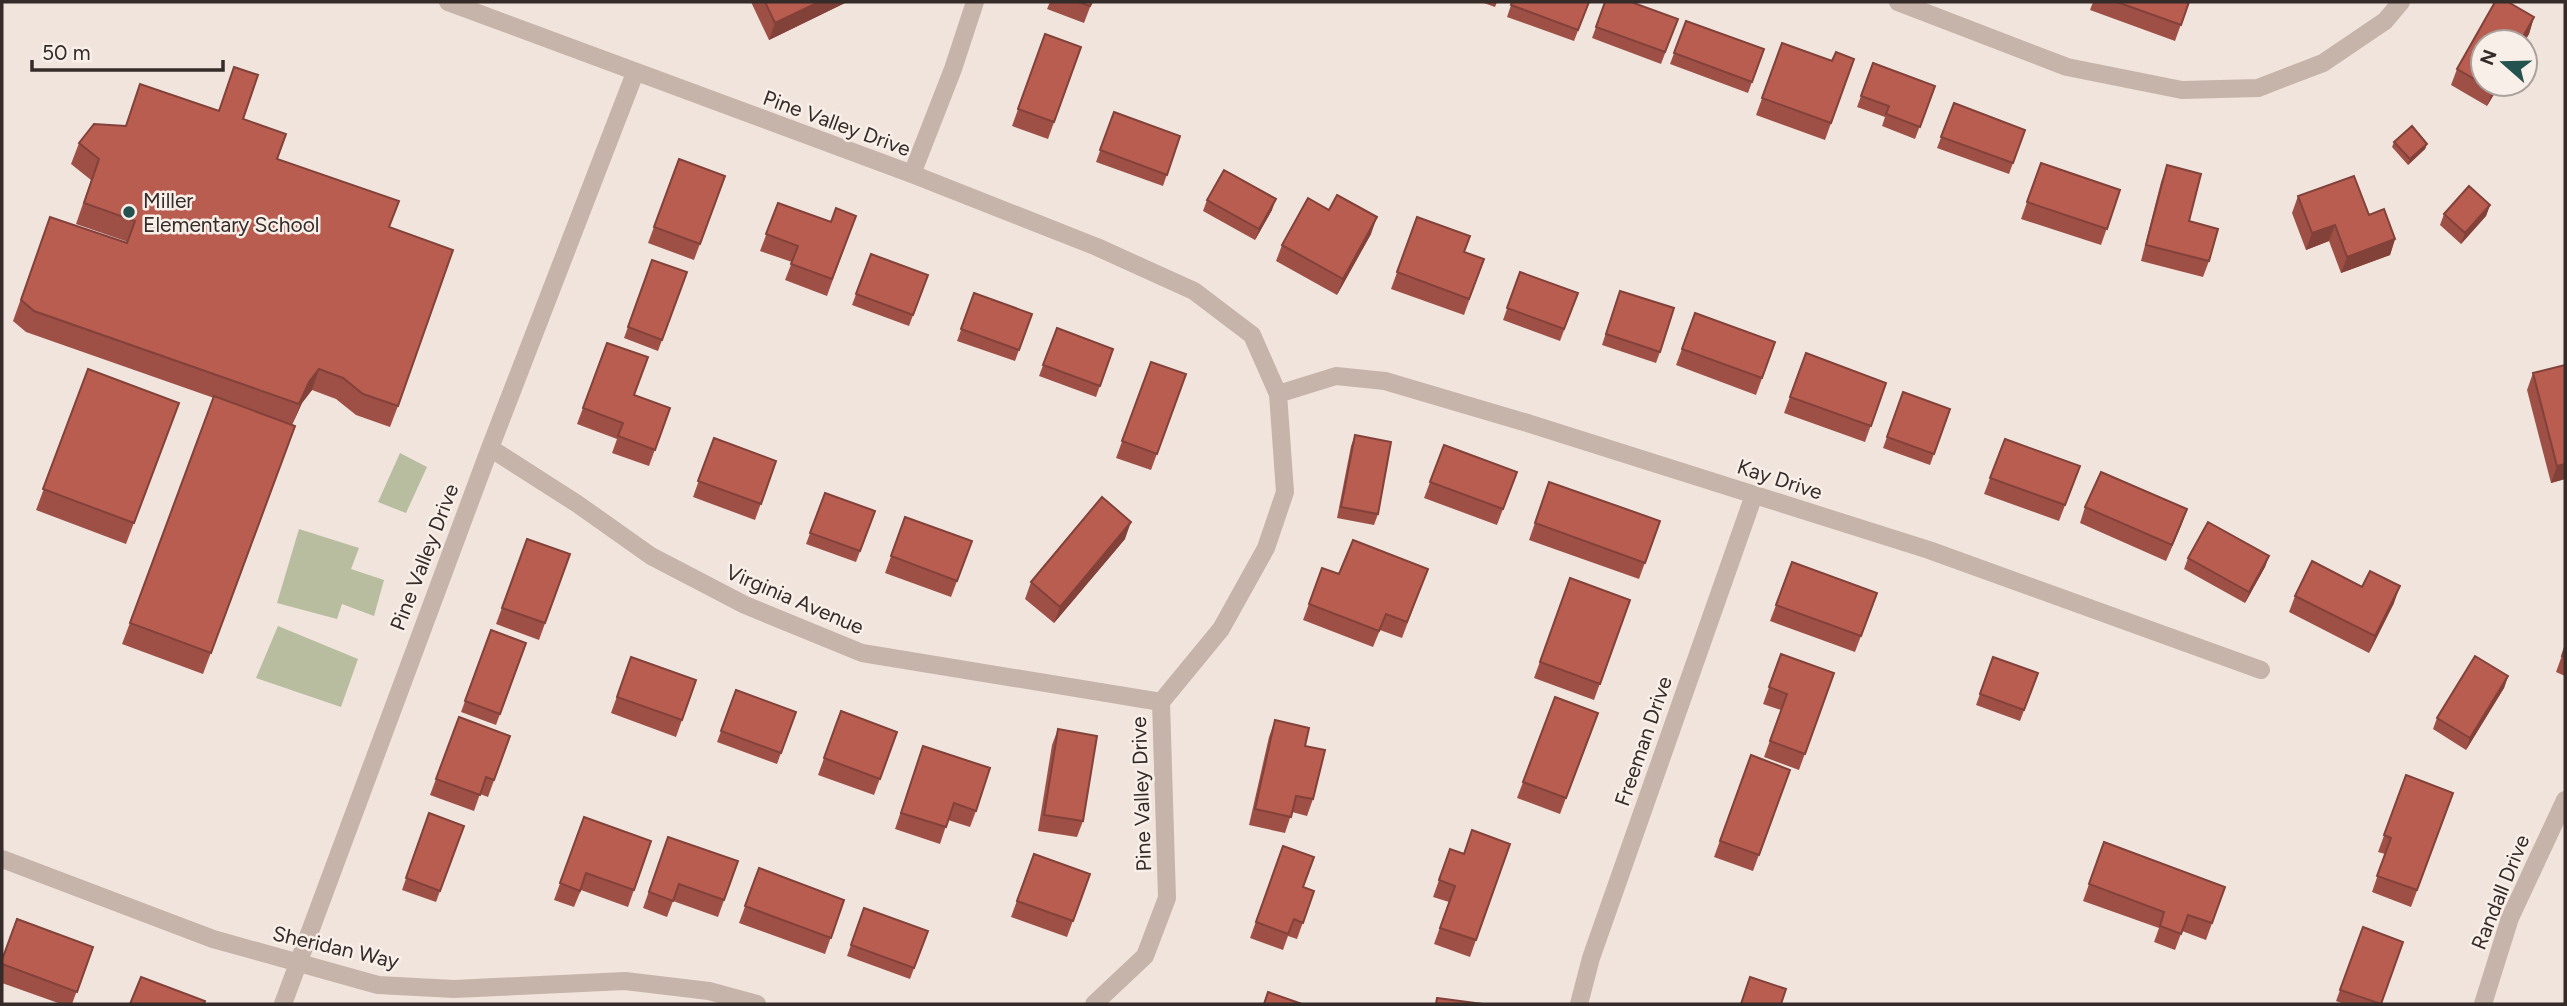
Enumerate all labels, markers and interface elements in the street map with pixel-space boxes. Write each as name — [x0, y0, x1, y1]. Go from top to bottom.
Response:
scale bar — [32, 28, 222, 72]
north arrow — [2469, 28, 2539, 98]
text: 50 m — [42, 40, 91, 65]
text: N — [2475, 47, 2502, 68]
street label: Pine Valley Drive — [760, 85, 914, 161]
place label: Miller Elementary School — [143, 188, 319, 237]
marker: Miller Elementary School — [121, 204, 137, 220]
street label: Kay Drive — [1734, 454, 1826, 504]
street label: Pine Valley Drive — [385, 480, 463, 634]
street label: Virginia Avenue — [722, 559, 868, 639]
street label: Freeman Drive — [1609, 673, 1677, 809]
street label: Pine Valley Drive — [1126, 716, 1156, 872]
street label: Randall Drive — [2466, 831, 2534, 953]
street label: Sheridan Way — [270, 920, 402, 974]

